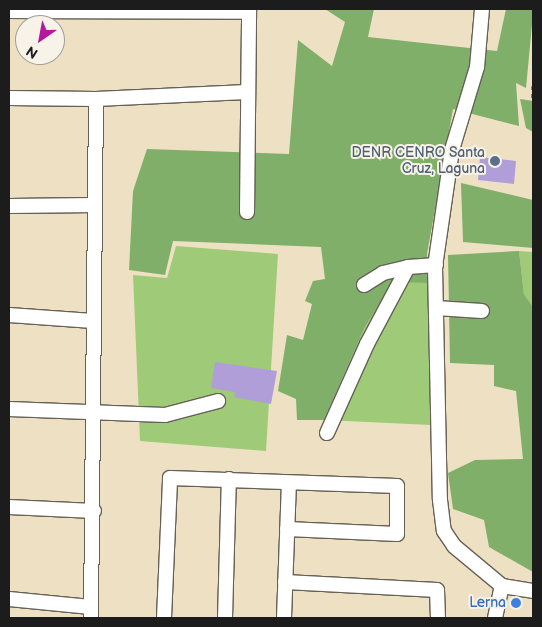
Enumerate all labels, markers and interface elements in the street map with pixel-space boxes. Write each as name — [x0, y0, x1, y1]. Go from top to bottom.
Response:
north arrow — [15, 15, 65, 65]
text: N — [23, 42, 41, 62]
place label: DENR CENRO Santa Cruz, Laguna — [351, 145, 485, 178]
marker: DENR CENRO Santa Cruz, Laguna — [489, 155, 501, 167]
place label: Lerna — [469, 595, 506, 611]
marker: Lerna — [510, 597, 522, 609]

